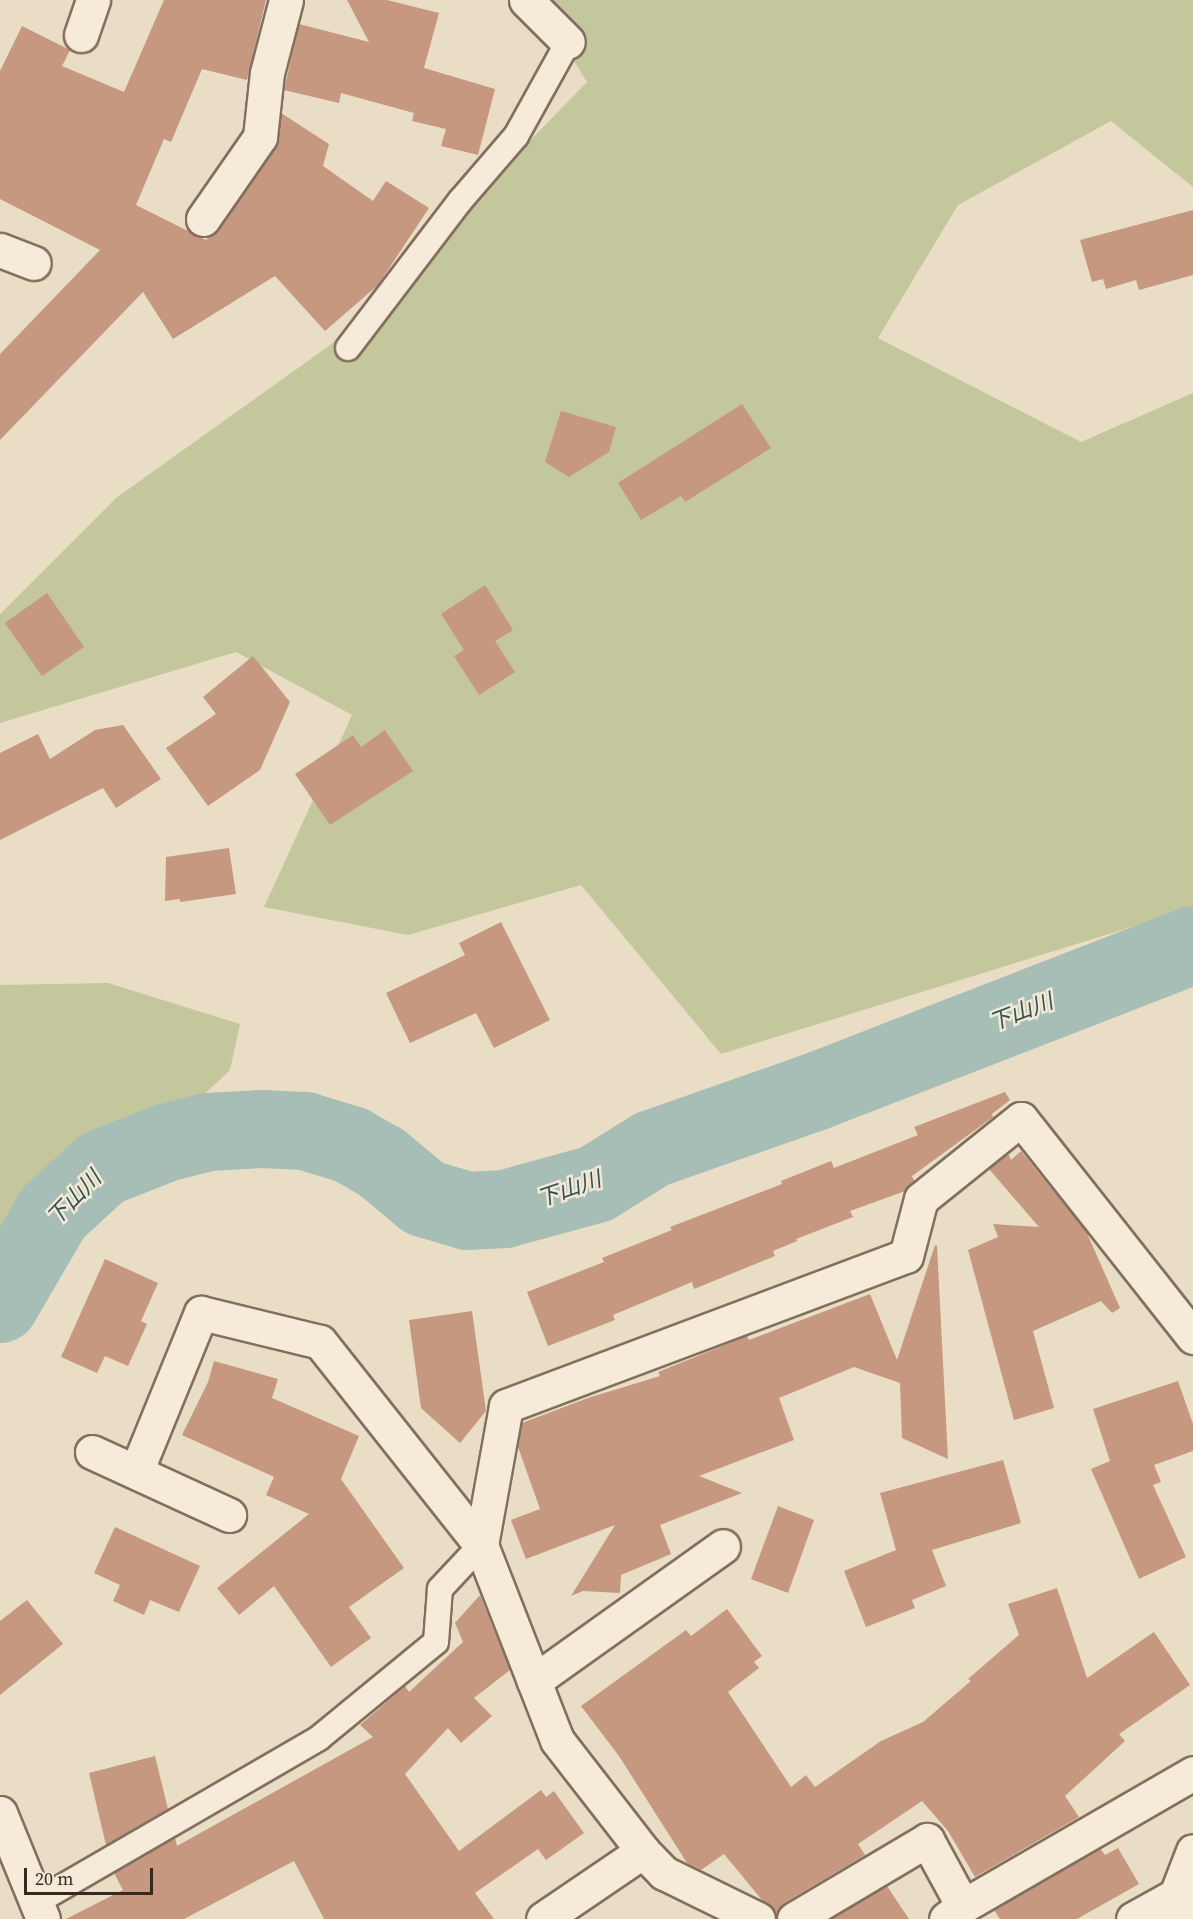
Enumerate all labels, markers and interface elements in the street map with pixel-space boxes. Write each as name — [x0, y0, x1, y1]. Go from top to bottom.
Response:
water label: 下山川 — [985, 988, 1057, 1036]
water label: 下山川 — [42, 1165, 106, 1231]
water label: 下山川 — [534, 1166, 604, 1212]
scale bar — [27, 1856, 156, 1894]
text: 20 m — [35, 1866, 73, 1891]

